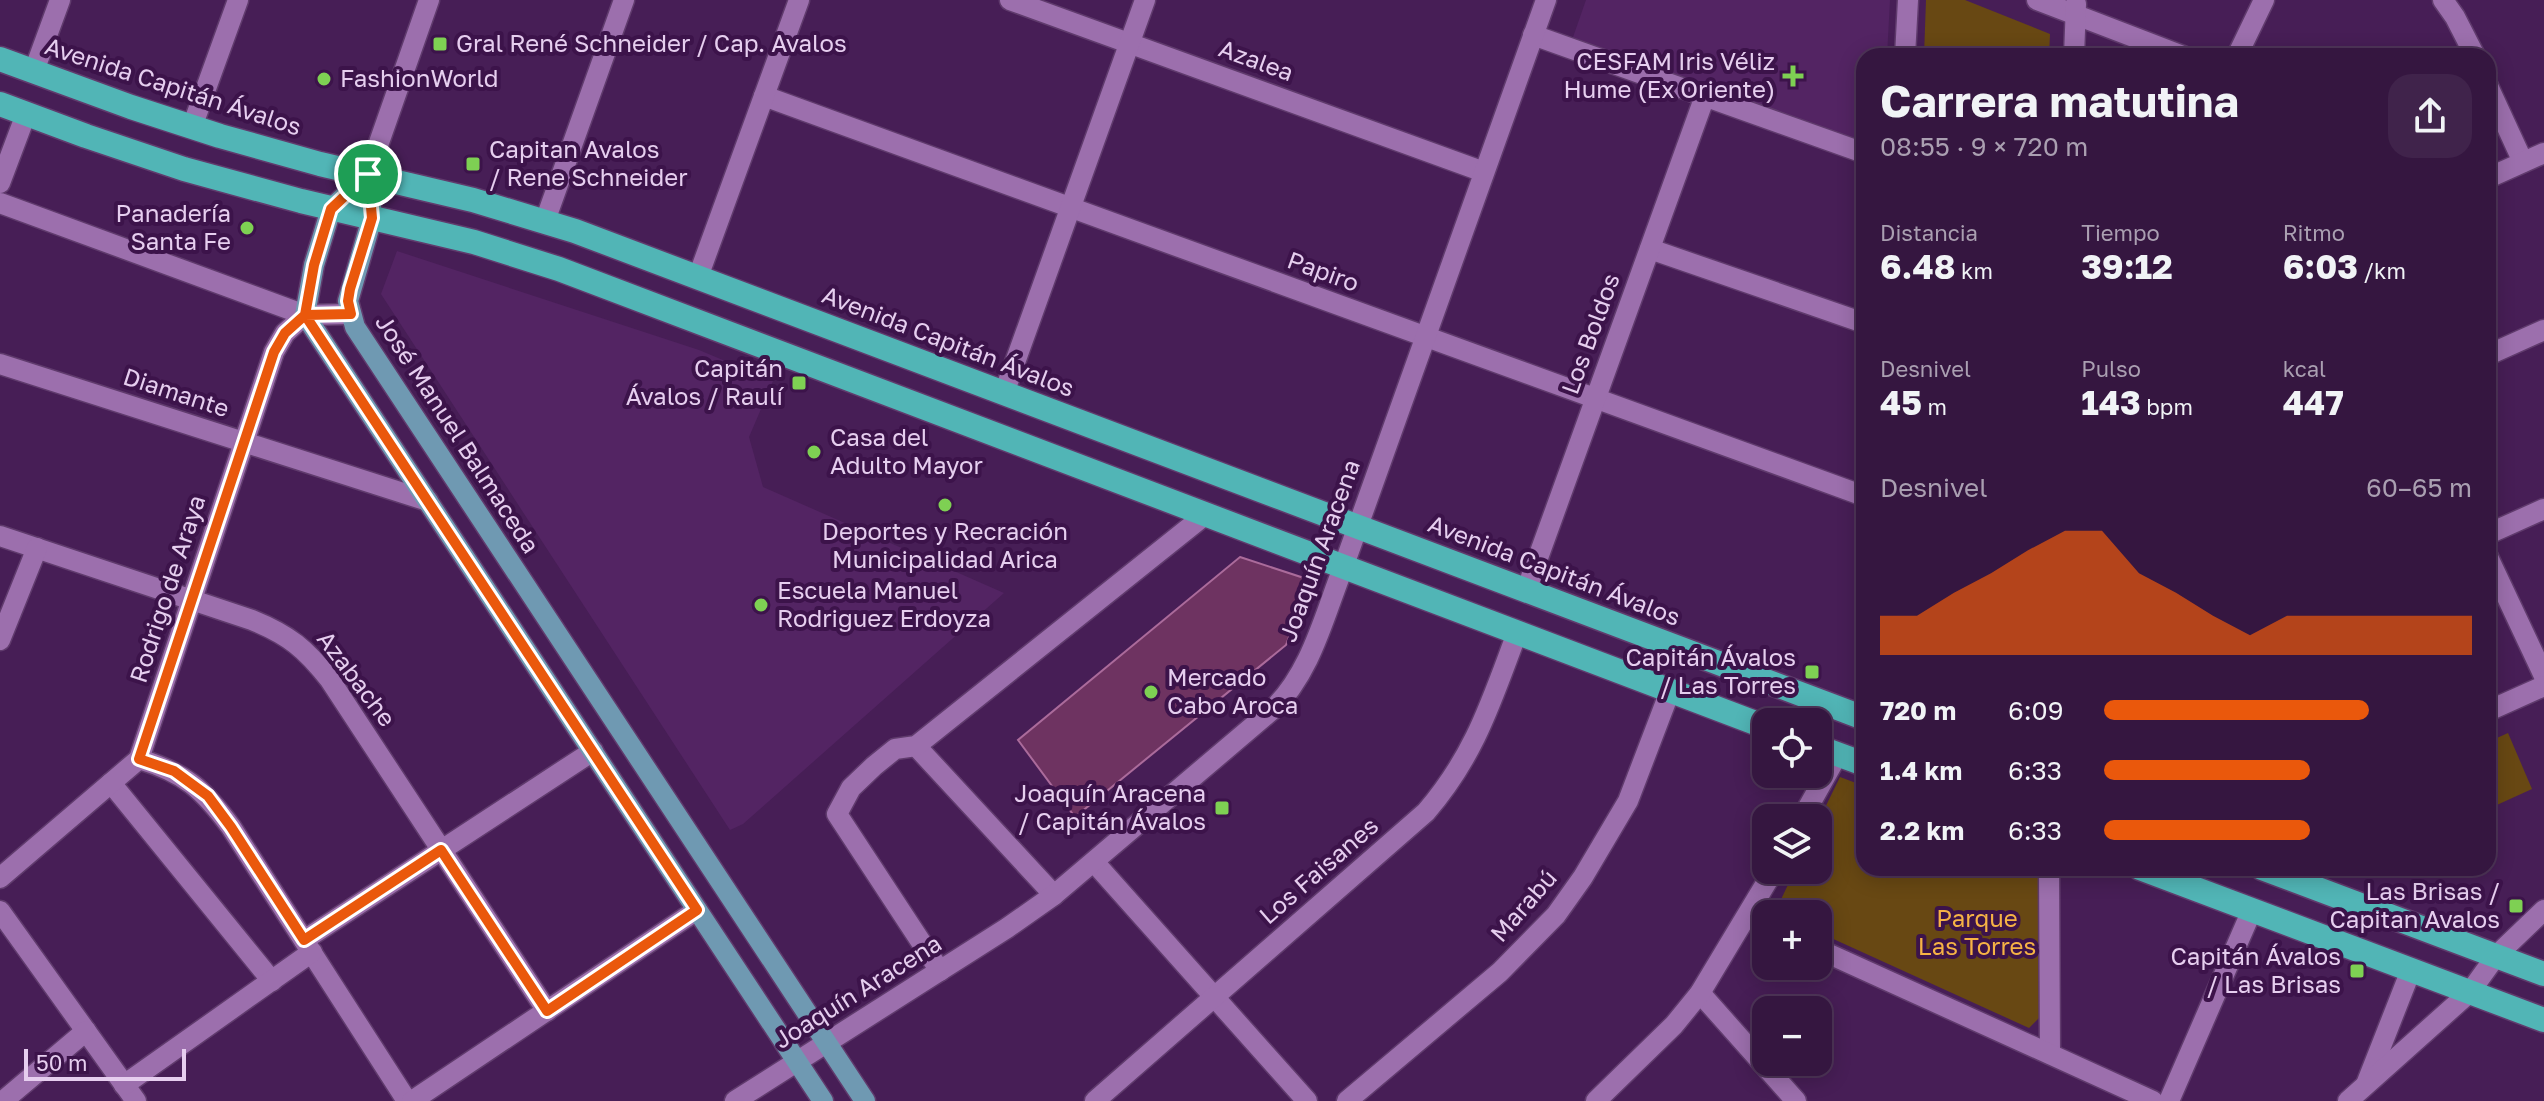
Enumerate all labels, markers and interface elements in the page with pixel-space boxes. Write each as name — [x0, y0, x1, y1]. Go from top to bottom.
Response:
place label: Gral René Schneider / Cap. Avalos — [456, 28, 847, 57]
street label: Avenida Capitán Ávalos — [42, 30, 305, 141]
street label: Azalea — [1215, 33, 1298, 86]
marker: Gral René Schneider / Cap. Avalos — [431, 35, 449, 53]
place label: CESFAM Iris Véliz Hume (Ex Oriente) — [1563, 46, 1775, 103]
place label: FashionWorld — [340, 63, 498, 92]
marker: CESFAM Iris Véliz Hume (Ex Oriente) — [1782, 65, 1804, 87]
marker: FashionWorld — [315, 70, 333, 88]
text: Carrera matutina — [1880, 74, 2239, 127]
button: share — [2388, 74, 2472, 158]
text: 08:55 · 9 × 720 m — [1880, 131, 2088, 162]
place label: Capitan Avalos / Rene Schneider — [489, 134, 688, 191]
pin — [334, 140, 402, 208]
icon: arrive — [346, 152, 390, 196]
marker: Capitan Avalos / Rene Schneider — [464, 155, 482, 173]
place label: Panadería Santa Fe — [116, 198, 231, 255]
marker: Panadería Santa Fe — [238, 219, 256, 237]
text: Distancia — [1880, 219, 1978, 246]
text: Tiempo — [2081, 219, 2160, 246]
text: Ritmo — [2283, 219, 2345, 246]
street label: Papiro — [1284, 244, 1363, 297]
text: 6.48 — [1880, 246, 1955, 286]
text: 39:12 — [2081, 246, 2173, 286]
text: 6:03 — [2283, 246, 2358, 286]
text: km — [1955, 257, 1993, 284]
text: /km — [2358, 257, 2406, 284]
street label: Los Boldos — [1554, 269, 1625, 398]
street label: Avenida Capitán Ávalos — [818, 279, 1079, 402]
street label: José Manuel Balmaceda — [370, 308, 546, 558]
place label: Capitán Ávalos / Raulí — [626, 353, 785, 410]
text: Desnivel — [1880, 355, 1971, 382]
text: Pulso — [2081, 355, 2141, 382]
text: kcal — [2283, 355, 2326, 382]
street label: Diamante — [120, 361, 233, 422]
marker: Capitán Ávalos / Raulí — [790, 374, 808, 392]
text: 45 — [1880, 382, 1922, 422]
text: 143 — [2081, 382, 2141, 422]
text: 447 — [2283, 382, 2344, 422]
text: m — [1922, 393, 1947, 420]
text: bpm — [2141, 393, 2193, 420]
place label: Casa del Adulto Mayor — [830, 422, 983, 479]
marker: Casa del Adulto Mayor — [805, 443, 823, 461]
street label: Joaquín Aracena — [1272, 455, 1365, 646]
text: Desnivel — [1880, 472, 1987, 503]
text: 60–65 m — [2366, 472, 2472, 503]
street label: Rodrigo de Araya — [123, 491, 211, 686]
marker: Deportes y Recración Municipalidad Arica — [936, 496, 954, 514]
street label: Avenida Capitán Ávalos — [1424, 508, 1685, 631]
place label: Deportes y Recración Municipalidad Arica — [822, 516, 1068, 573]
place label: Escuela Manuel Rodriguez Erdoyza — [777, 575, 991, 632]
marker: Escuela Manuel Rodriguez Erdoyza — [752, 596, 770, 614]
street label: Azabache — [312, 625, 403, 732]
place label: Capitán Ávalos / Las Torres — [1626, 642, 1796, 699]
place label: Mercado Cabo Aroca — [1167, 662, 1298, 719]
marker: Capitán Ávalos / Las Torres — [1803, 663, 1821, 681]
marker: Mercado Cabo Aroca — [1142, 683, 1160, 701]
text: 720 m — [1880, 695, 1956, 726]
text: 6:09 — [2008, 695, 2063, 726]
map controls — [1752, 708, 1832, 1076]
button: locate — [1752, 708, 1832, 788]
text: 1.4 km — [1880, 755, 1962, 786]
text: 6:33 — [2008, 755, 2062, 786]
place label: Joaquín Aracena / Capitán Ávalos — [1014, 778, 1206, 835]
marker: Joaquín Aracena / Capitán Ávalos — [1213, 799, 1231, 817]
button: layers — [1752, 804, 1832, 884]
street label: Los Faisanes — [1253, 810, 1383, 929]
text: 2.2 km — [1880, 815, 1964, 846]
text: 6:33 — [2008, 815, 2062, 846]
street label: Marabú — [1484, 863, 1562, 947]
place label: Las Brisas / Capitan Avalos — [2330, 876, 2500, 933]
marker: Las Brisas / Capitan Avalos — [2507, 897, 2525, 915]
button: + — [1752, 900, 1832, 980]
park label: Parque Las Torres — [1918, 903, 2036, 960]
street label: Joaquín Aracena — [768, 928, 946, 1054]
place label: Capitán Ávalos / Las Brisas — [2171, 941, 2341, 998]
marker: Capitán Ávalos / Las Brisas — [2348, 962, 2366, 980]
button: − — [1752, 996, 1832, 1076]
scale bar — [24, 1045, 186, 1081]
text: 50 m — [36, 1049, 87, 1076]

